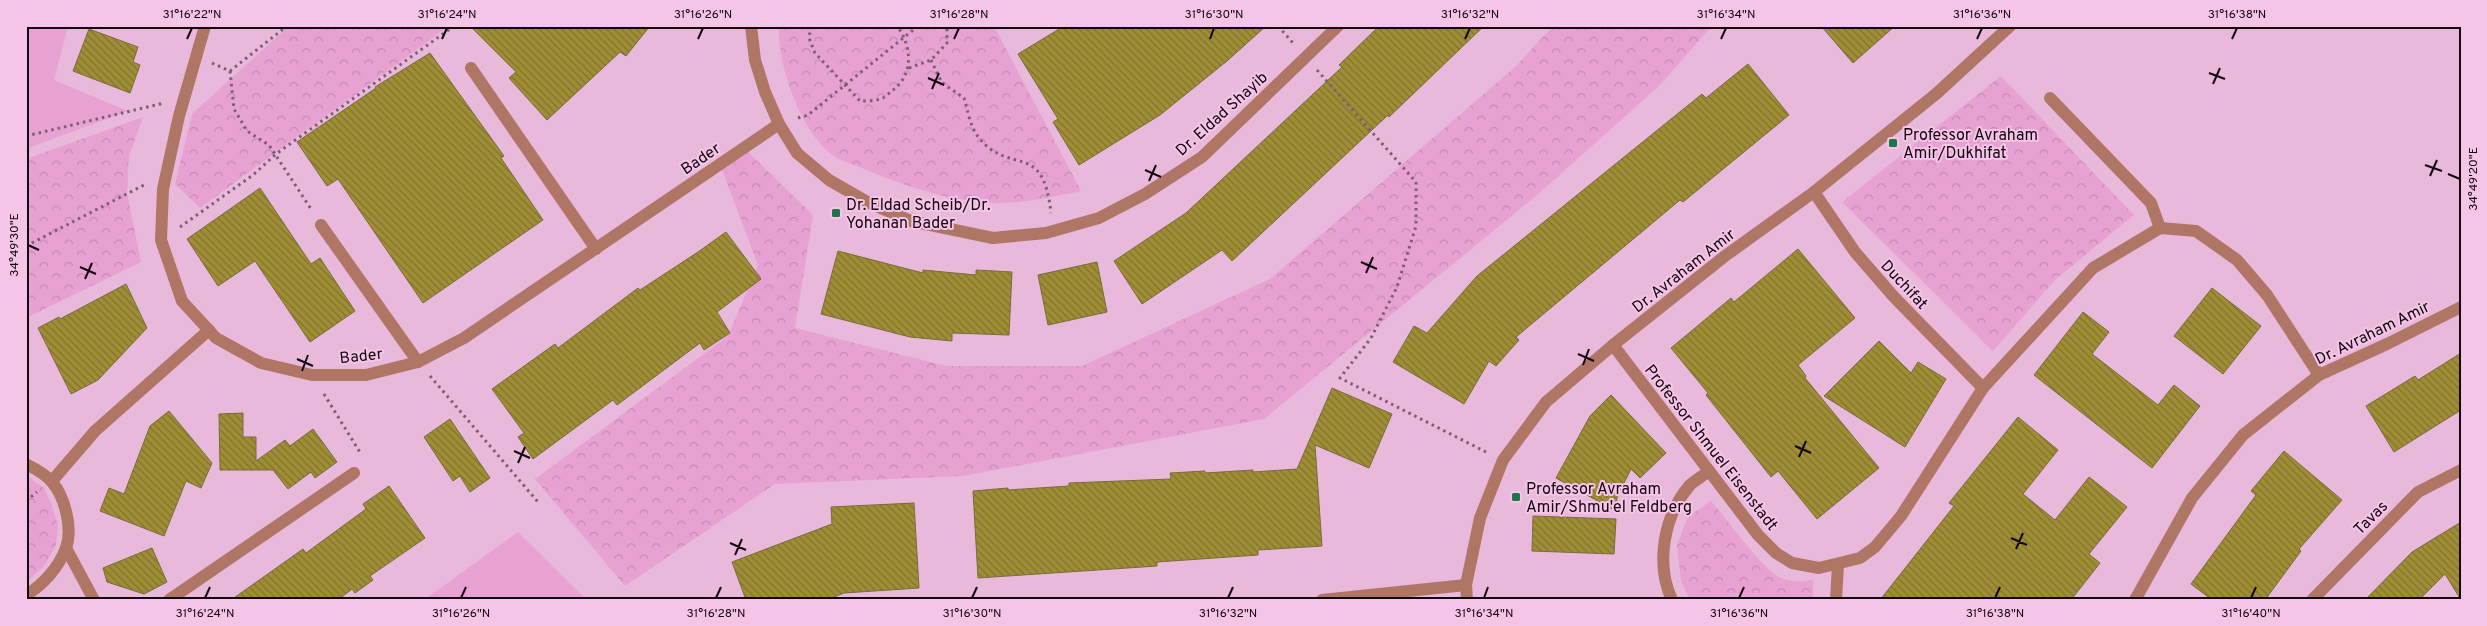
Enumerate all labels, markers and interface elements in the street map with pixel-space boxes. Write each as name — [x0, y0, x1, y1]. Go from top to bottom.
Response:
text: 31°16'22"N — [163, 7, 221, 23]
text: 31°16'24"N — [418, 7, 476, 23]
text: 31°16'26"N — [674, 7, 732, 23]
text: 31°16'28"N — [930, 7, 988, 23]
text: 31°16'30"N — [1185, 7, 1243, 23]
text: 31°16'32"N — [1441, 7, 1499, 23]
text: 31°16'34"N — [1697, 7, 1755, 23]
text: 31°16'36"N — [1953, 7, 2011, 23]
text: 31°16'38"N — [2208, 7, 2266, 23]
street label: Dr. Eldad Shayib — [1172, 68, 1272, 161]
place label: Professor Avraham Amir/Dukhifat — [1903, 126, 2038, 164]
marker: Professor Avraham Amir/Dukhifat — [1887, 137, 1899, 149]
street label: Bader — [678, 139, 725, 180]
text: 34°49'20"E — [2466, 147, 2482, 211]
place label: Dr. Eldad Scheib/Dr. Yohanan Bader — [846, 196, 991, 234]
marker: Dr. Eldad Scheib/Dr. Yohanan Bader — [830, 207, 842, 219]
text: 34°49'30"E — [7, 213, 23, 277]
street label: Dr. Avraham Amir — [1629, 225, 1740, 318]
street label: Duchifat — [1876, 256, 1931, 314]
street label: Dr. Avraham Amir — [2312, 297, 2434, 370]
street label: Bader — [339, 345, 384, 369]
street label: Professor Shmuel Eisenstadt — [1639, 361, 1781, 535]
place label: Professor Avraham Amir/Shmu'el Feldberg — [1526, 480, 1692, 518]
marker: Professor Avraham Amir/Shmu'el Feldberg — [1510, 491, 1522, 503]
street label: Tavas — [2350, 497, 2393, 540]
text: 31°16'24"N — [176, 606, 234, 622]
text: 31°16'26"N — [432, 606, 490, 622]
text: 31°16'28"N — [687, 606, 745, 622]
text: 31°16'30"N — [943, 606, 1001, 622]
text: 31°16'32"N — [1199, 606, 1257, 622]
text: 31°16'34"N — [1455, 606, 1513, 622]
text: 31°16'36"N — [1710, 606, 1768, 622]
text: 31°16'38"N — [1966, 606, 2024, 622]
text: 31°16'40"N — [2221, 606, 2281, 622]

